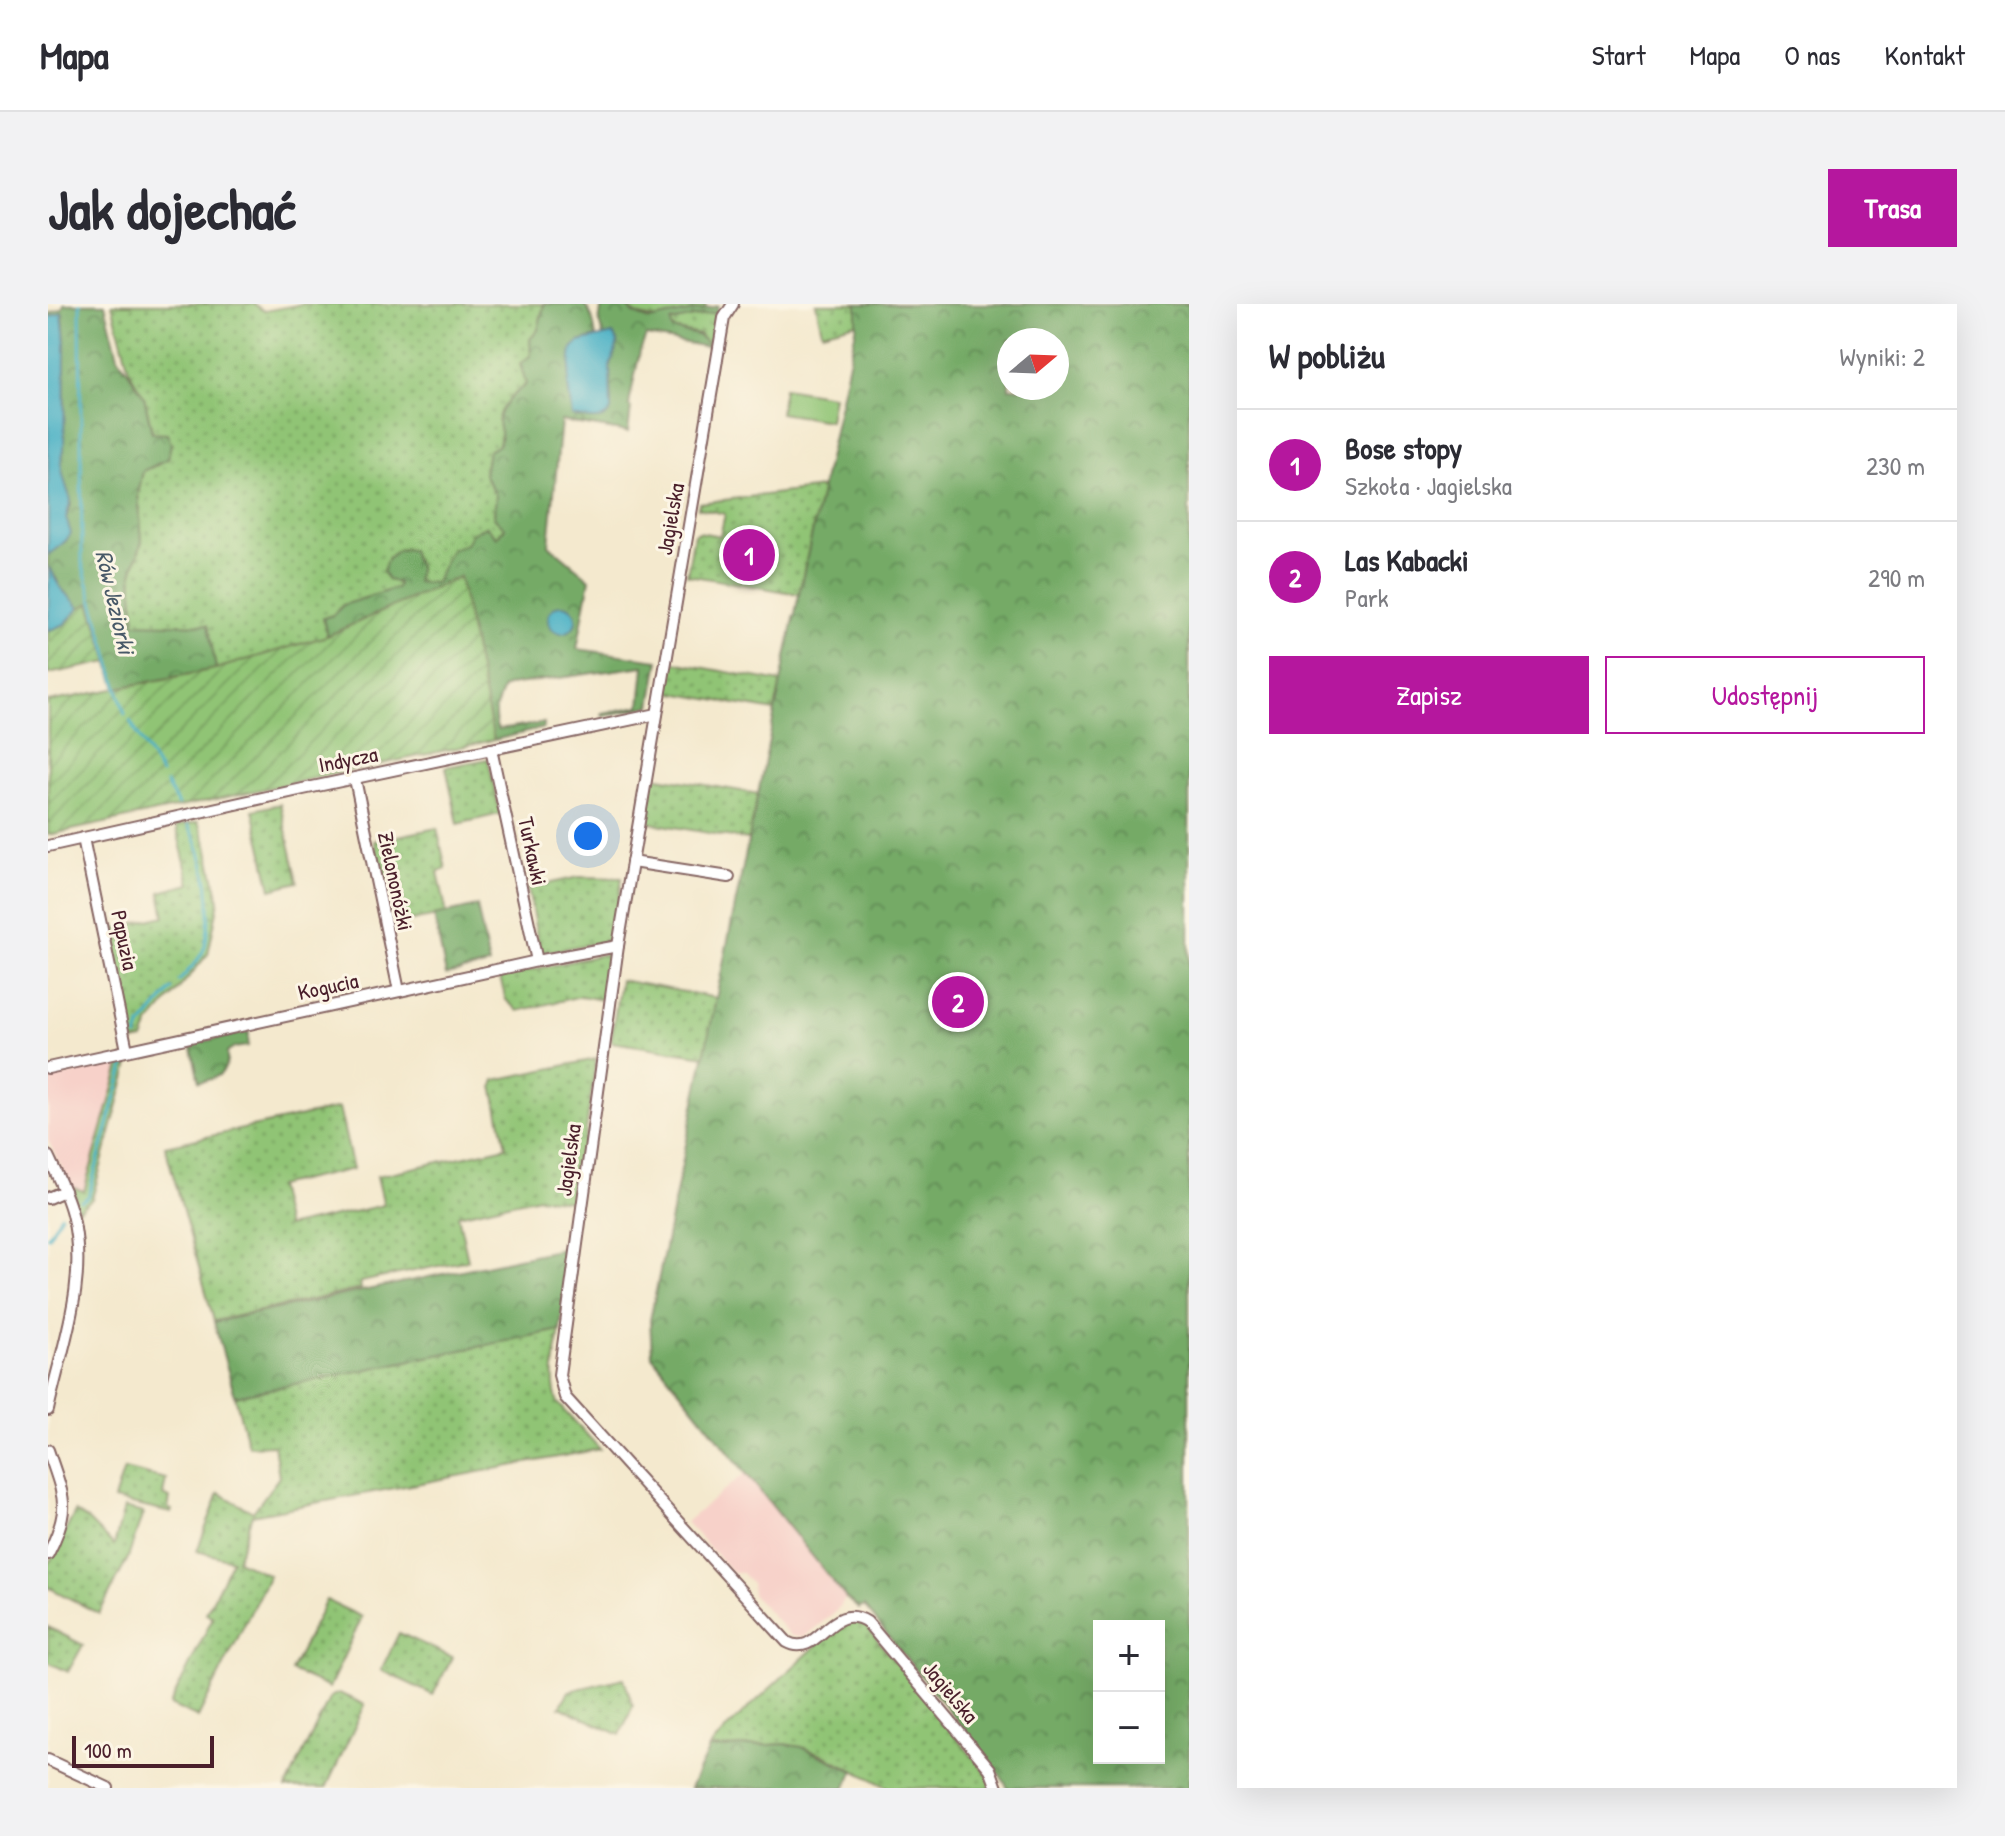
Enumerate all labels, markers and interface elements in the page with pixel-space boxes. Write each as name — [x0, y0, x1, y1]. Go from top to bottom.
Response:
text: Mapa — [40, 29, 109, 81]
text: Start — [1592, 36, 1646, 74]
text: Mapa — [1690, 36, 1740, 74]
text: O nas — [1784, 36, 1841, 74]
text: Kontakt — [1885, 36, 1965, 74]
button: Trasa — [1828, 169, 1957, 247]
text: Jak dojechać — [48, 171, 296, 246]
north arrow — [997, 328, 1069, 400]
text: W pobliżu — [1269, 333, 1385, 379]
text: Wyniki: 2 — [1840, 339, 1925, 374]
text: Bose stopy — [1345, 428, 1462, 468]
text: 1 — [1290, 448, 1300, 483]
text: 230 m — [1866, 448, 1925, 483]
text: Szkoła · Jagielska — [1345, 468, 1512, 503]
street label: Jagielska — [649, 480, 691, 557]
pin: 1 — [723, 525, 775, 585]
text: Las Kabacki — [1345, 540, 1469, 580]
water label: Rów Jeziorki — [89, 547, 144, 659]
text: 2 — [1289, 560, 1301, 595]
text: 290 m — [1868, 560, 1925, 595]
text: Park — [1345, 580, 1389, 615]
button: Zapisz — [1269, 656, 1589, 734]
button: Udostępnij — [1605, 656, 1925, 734]
street label: Indycza — [316, 739, 380, 779]
street label: Turkawki — [511, 814, 555, 888]
your location — [568, 816, 608, 856]
street label: Zielononóżki — [371, 829, 421, 933]
street label: Papuzia — [104, 907, 146, 973]
street label: Kogucia — [295, 965, 361, 1007]
pin: 2 — [932, 972, 984, 1032]
street label: Jagielska — [548, 1122, 588, 1198]
map controls — [1093, 1620, 1165, 1764]
button: + — [1093, 1620, 1165, 1692]
street label: Jagielska — [916, 1655, 986, 1730]
button: − — [1093, 1692, 1165, 1764]
scale bar — [72, 1732, 214, 1768]
text: 100 m — [84, 1735, 132, 1765]

